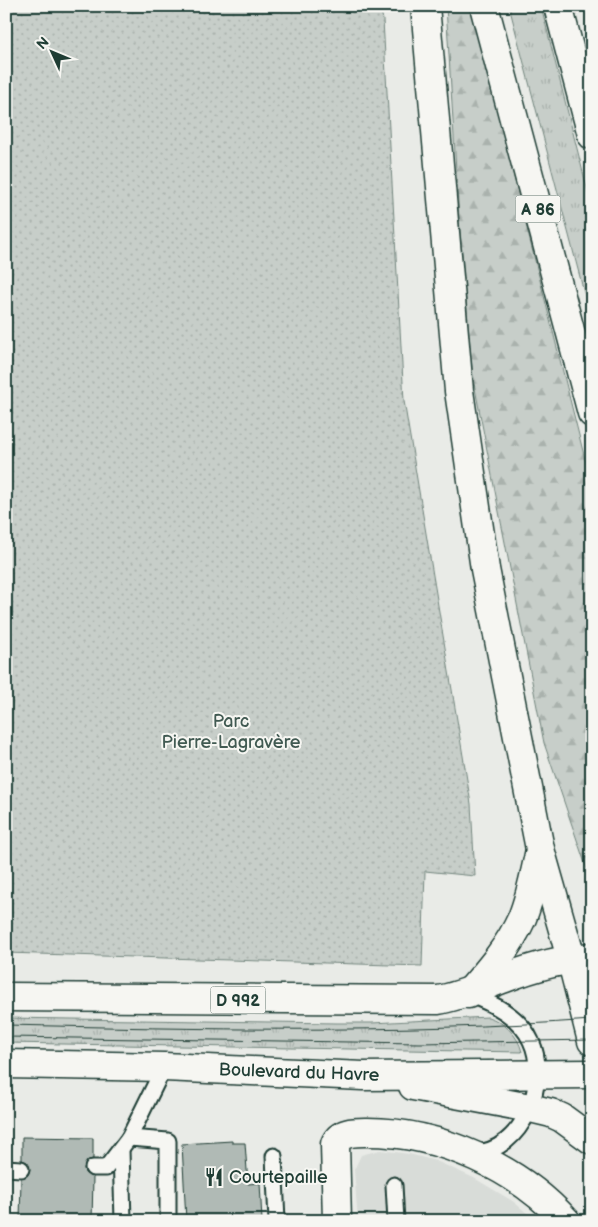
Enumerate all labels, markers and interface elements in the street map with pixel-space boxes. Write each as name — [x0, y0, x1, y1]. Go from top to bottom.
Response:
north arrow — [28, 28, 78, 78]
text: N — [33, 34, 53, 53]
road number: A 86 — [516, 195, 560, 222]
park label: Parc Pierre-Lagravère — [162, 711, 301, 753]
road number: D 992 — [210, 986, 266, 1014]
street label: Boulevard du Havre — [218, 1059, 380, 1086]
restaurant icon: Courtepaille — [203, 1166, 225, 1188]
place label: Courtepaille — [229, 1167, 328, 1188]

